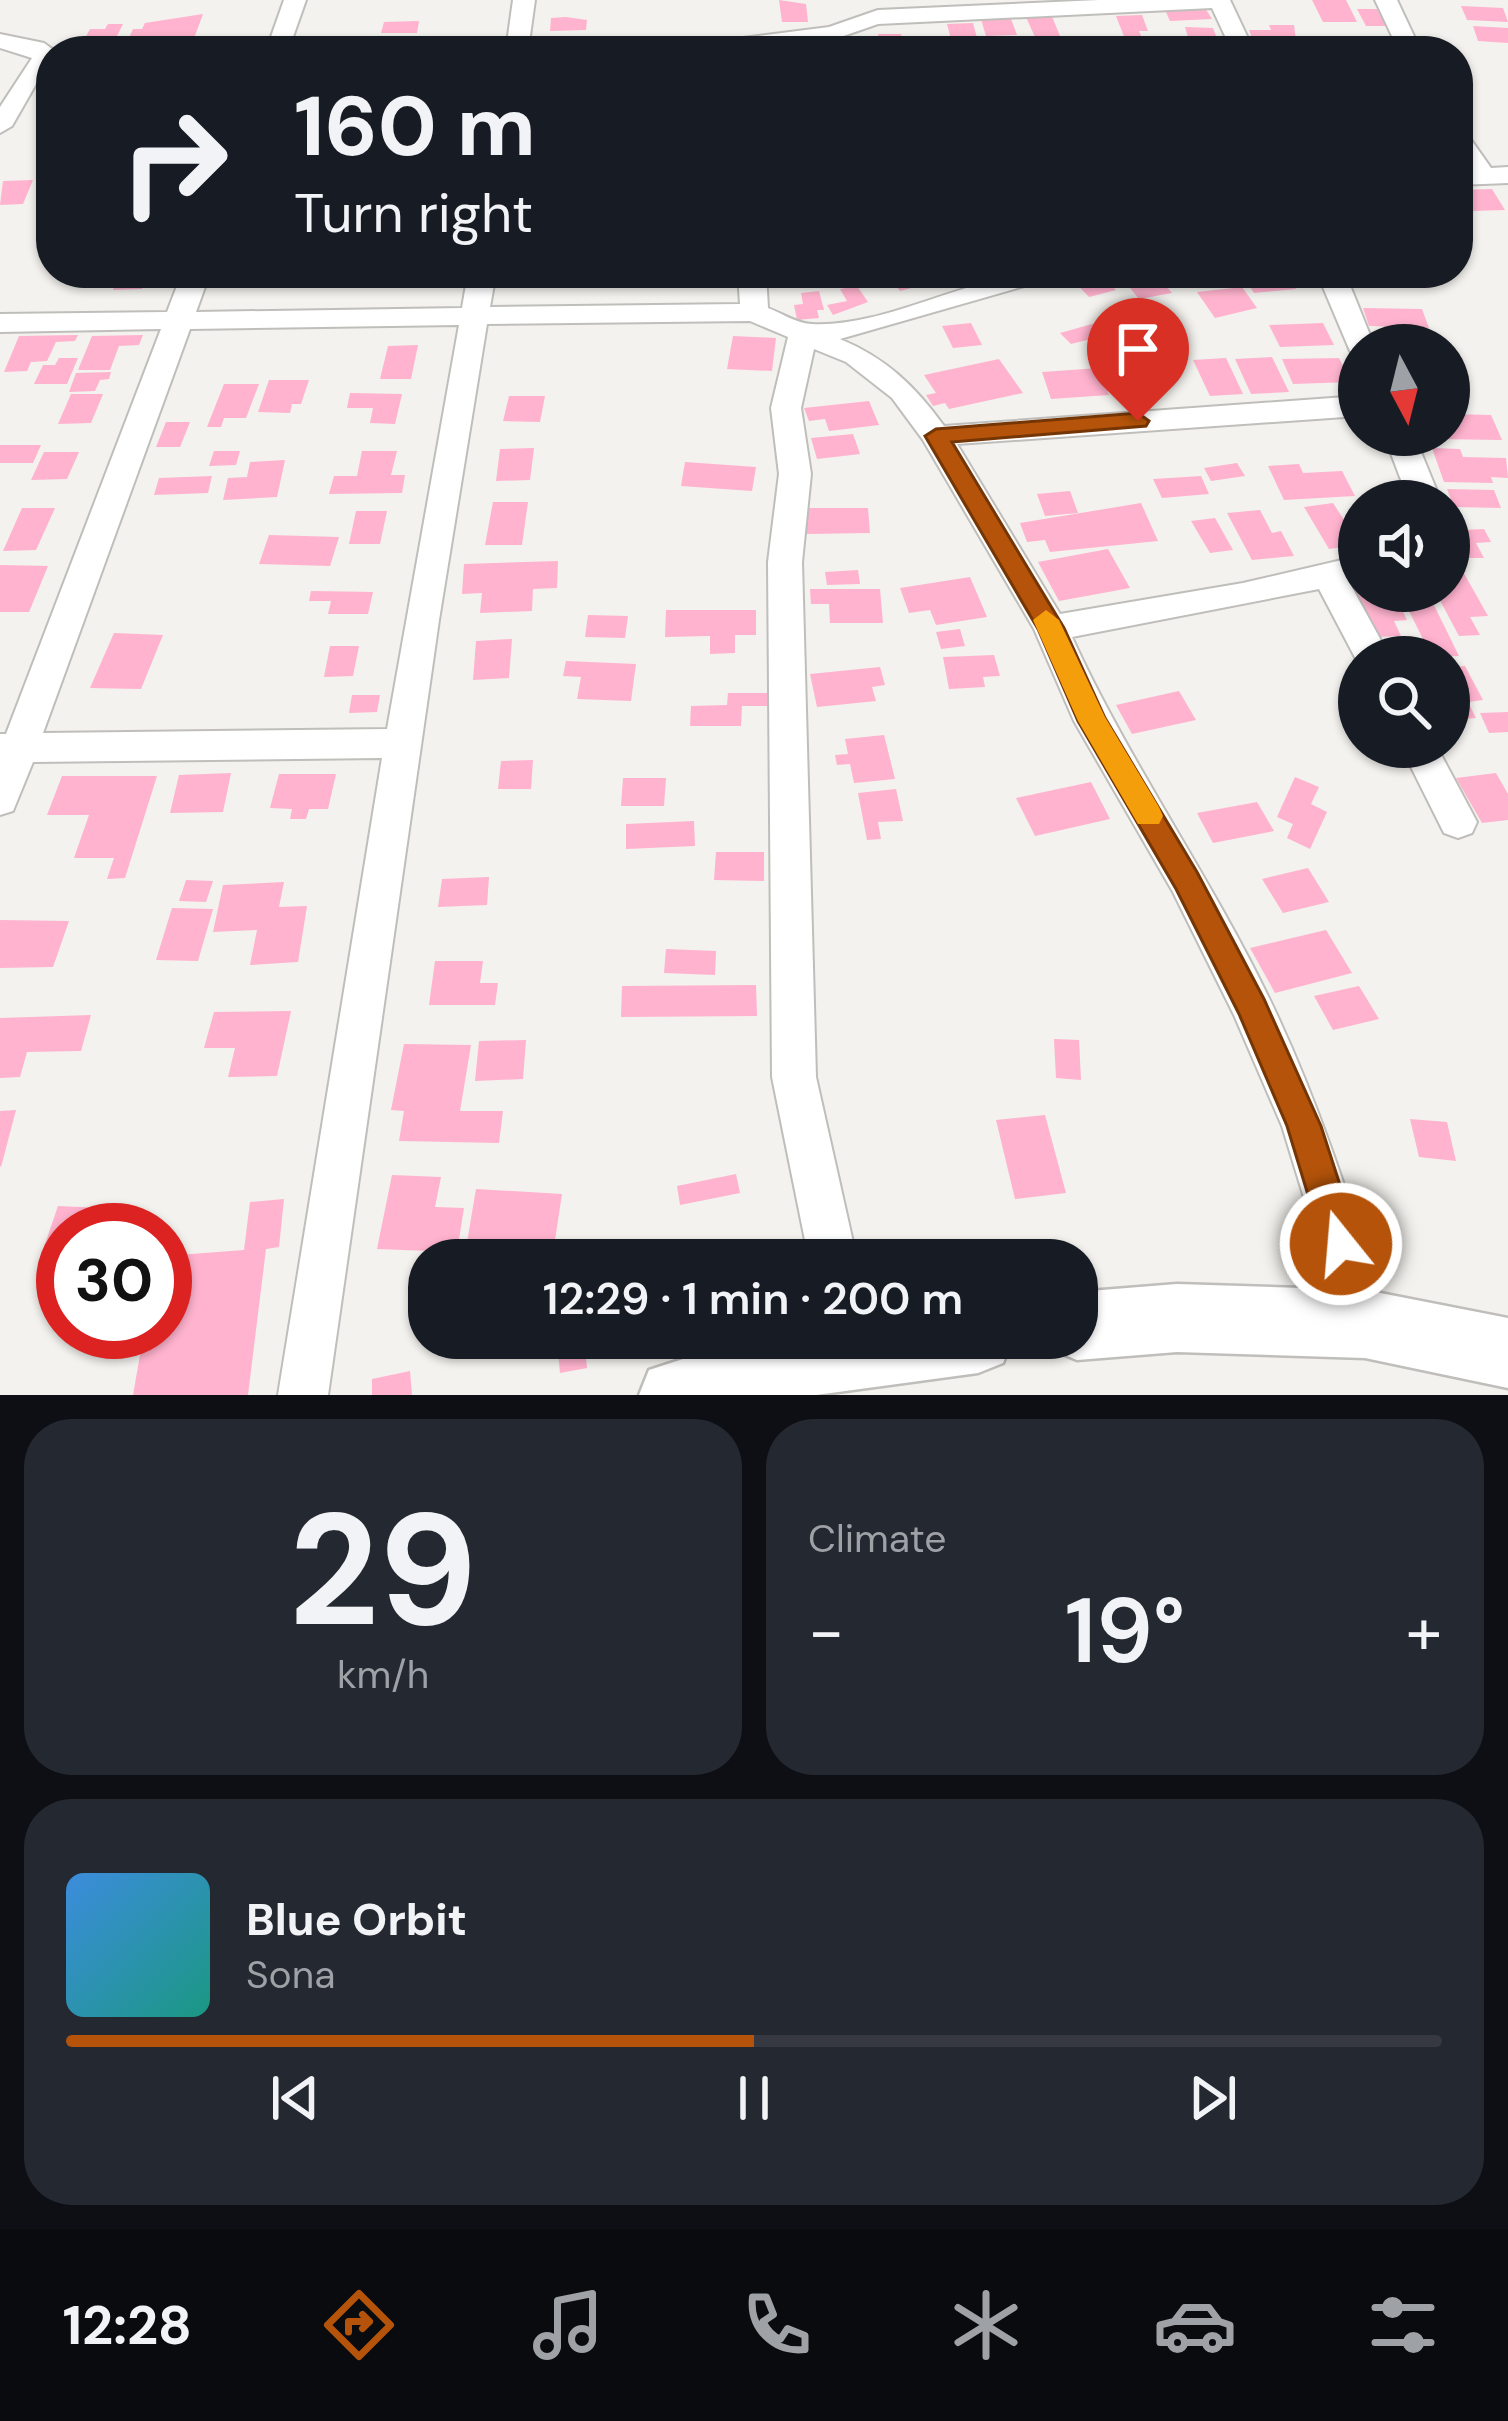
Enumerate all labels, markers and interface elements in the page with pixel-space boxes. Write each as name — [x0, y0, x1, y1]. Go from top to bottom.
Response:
text: 160 m — [294, 72, 536, 181]
icon: right — [96, 84, 252, 240]
text: Turn right — [294, 178, 533, 249]
pin — [1087, 298, 1189, 421]
icon: arrive — [1105, 316, 1171, 382]
north arrow — [1338, 324, 1470, 456]
map controls — [1338, 324, 1470, 768]
button: sound — [1338, 480, 1470, 612]
button: search — [1338, 636, 1470, 768]
position arrow — [1278, 1181, 1404, 1307]
speed limit sign: 30 — [36, 1203, 192, 1359]
text: 12:29 · 1 min · 200 m — [543, 1269, 963, 1328]
text: 29 — [289, 1469, 477, 1672]
text: Climate — [808, 1513, 946, 1564]
text: 19° — [1065, 1573, 1185, 1690]
text: − — [808, 1589, 844, 1674]
text: + — [1406, 1589, 1442, 1674]
text: km/h — [337, 1649, 429, 1700]
text: Blue Orbit — [246, 1890, 467, 1949]
text: Sona — [246, 1949, 335, 2000]
icon: previous — [262, 2065, 328, 2131]
icon: pause — [721, 2065, 787, 2131]
icon: next — [1180, 2065, 1246, 2131]
icon: directions — [317, 2283, 401, 2367]
icon: music — [526, 2283, 610, 2367]
icon: phone — [735, 2283, 819, 2367]
icon: climate — [944, 2283, 1028, 2367]
icon: car — [1153, 2283, 1237, 2367]
icon: filters — [1361, 2283, 1445, 2367]
text: 12:28 — [62, 2290, 192, 2361]

